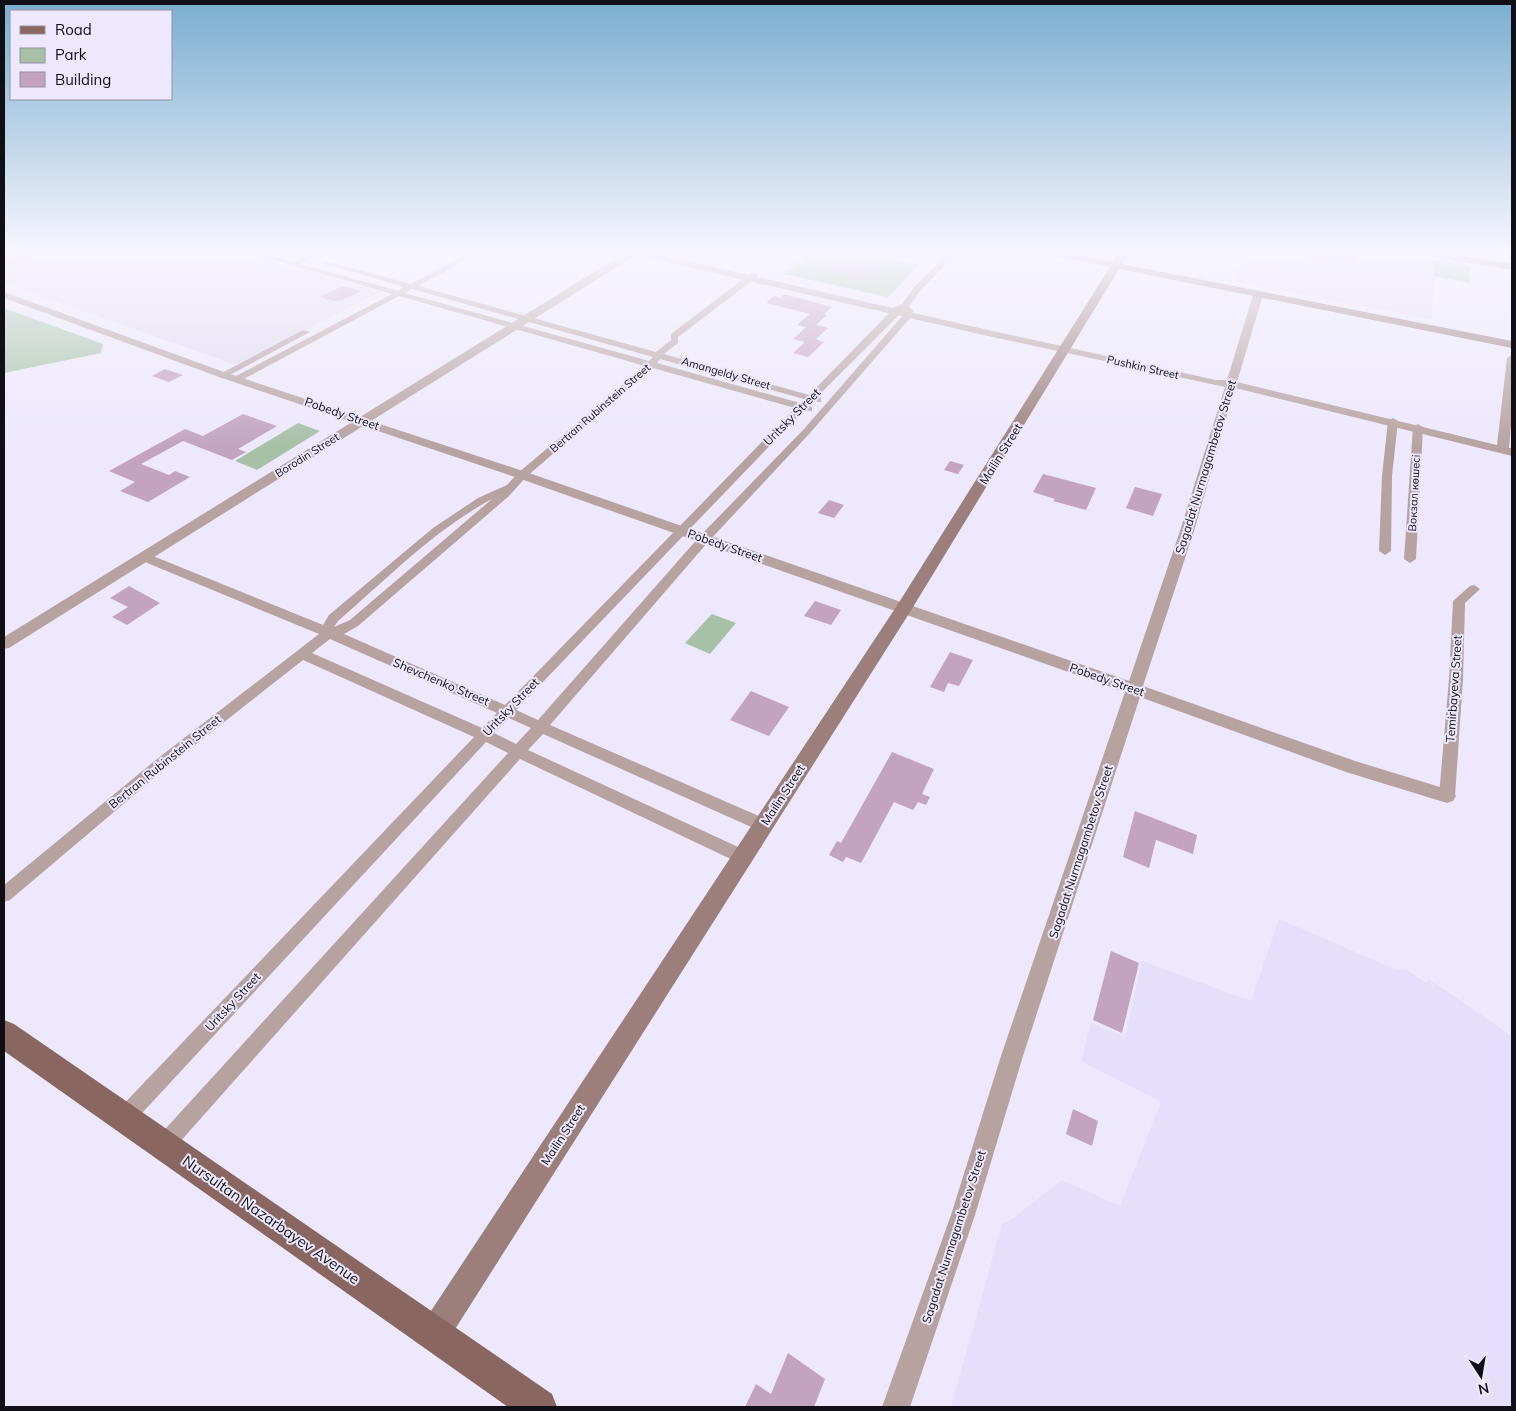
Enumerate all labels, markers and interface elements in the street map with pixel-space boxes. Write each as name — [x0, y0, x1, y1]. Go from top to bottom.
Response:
legend — [10, 10, 172, 100]
text: Road — [55, 20, 92, 39]
text: Park — [55, 45, 87, 64]
text: Building — [55, 70, 111, 89]
street label: Pushkin Street — [1106, 352, 1180, 382]
street label: Amangeldy Street — [680, 354, 772, 392]
street label: Bertran Rubinstein Street — [547, 360, 653, 455]
street label: Sagadat Nurmagambetov Street — [1172, 378, 1239, 556]
street label: Uritsky Street — [760, 385, 823, 448]
street label: Pobedy Street — [303, 394, 381, 433]
street label: Mailin Street — [976, 420, 1025, 487]
street label: Borodin Street — [272, 430, 342, 480]
street label: Вокзал көшесі — [1405, 454, 1423, 532]
street label: Pobedy Street — [686, 526, 764, 565]
street label: Temirbayeva Street — [1442, 635, 1465, 743]
street label: Shevchenko Street — [391, 655, 492, 709]
street label: Pobedy Street — [1068, 660, 1146, 699]
street label: Uritsky Street — [479, 675, 542, 739]
street label: Bertran Rubinstein Street — [105, 712, 224, 812]
street label: Mailin Street — [757, 762, 808, 828]
street label: Sagadat Nurmagambetov Street — [1045, 763, 1116, 940]
street label: Uritsky Street — [202, 969, 264, 1034]
street label: Mailin Street — [537, 1102, 588, 1168]
street label: Sagadat Nurmagambetov Street — [918, 1148, 989, 1325]
street label: Nursultan Nazarbayev Avenue — [179, 1151, 364, 1288]
north arrow — [1456, 1351, 1506, 1401]
text: N — [1477, 1379, 1491, 1399]

